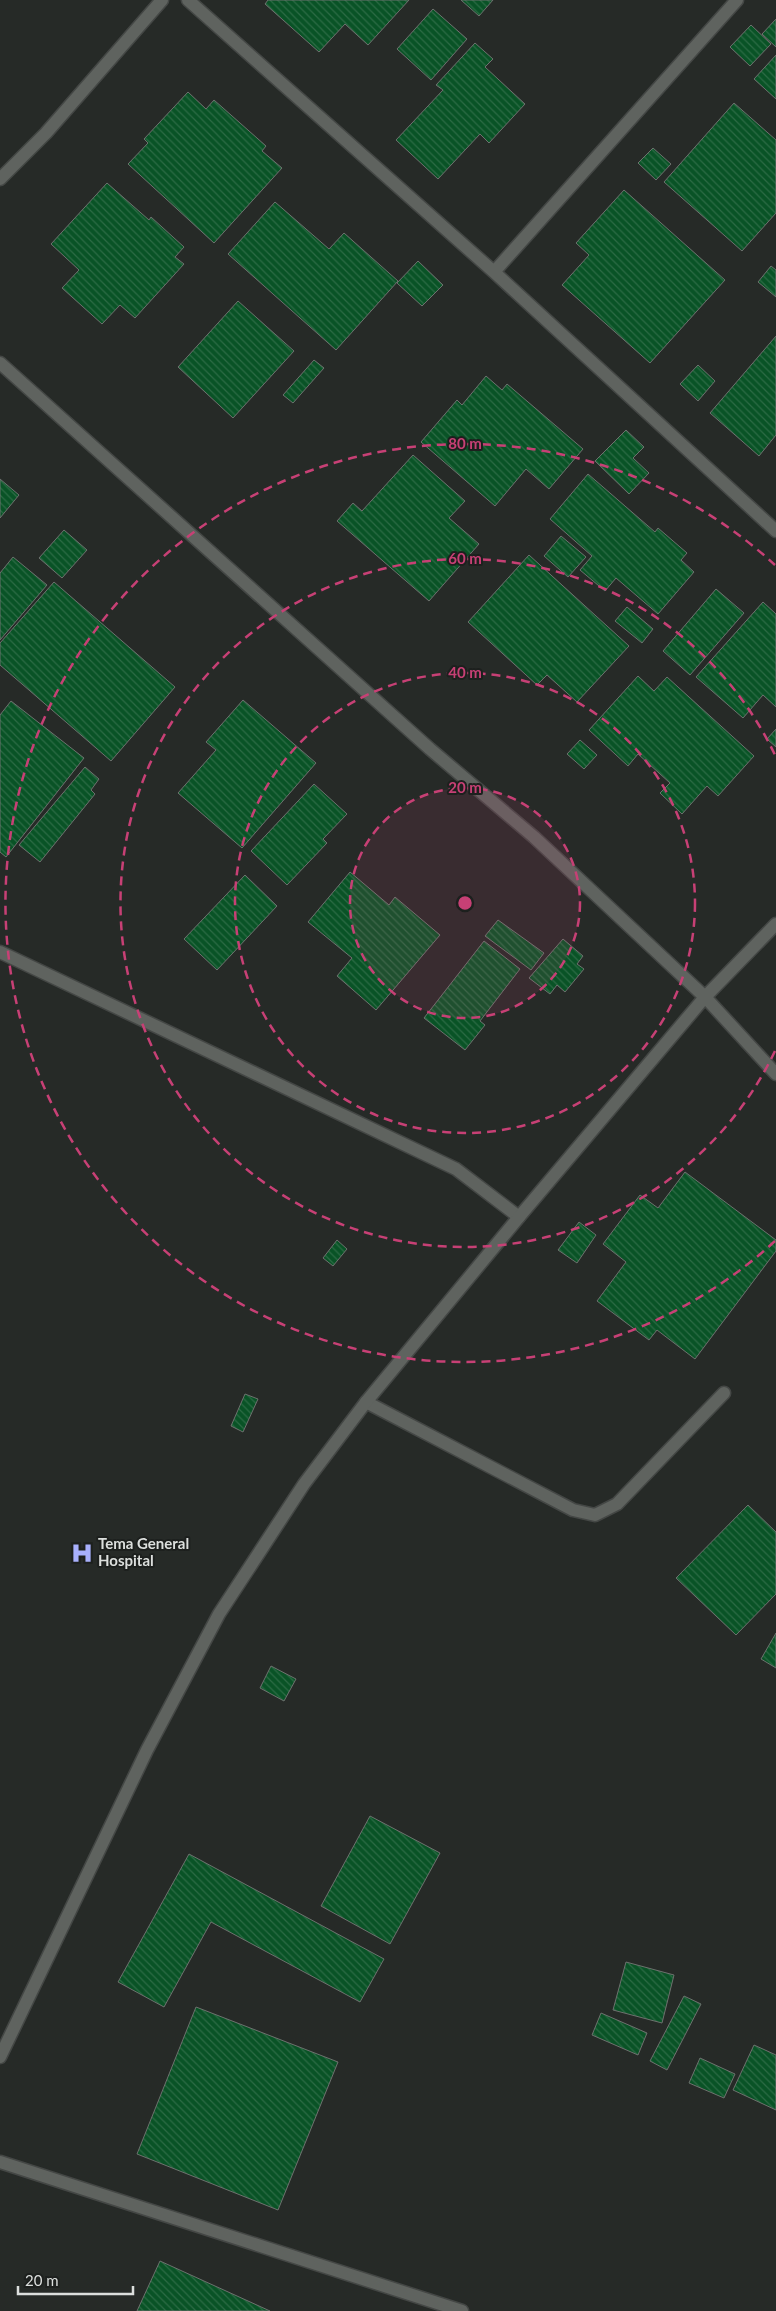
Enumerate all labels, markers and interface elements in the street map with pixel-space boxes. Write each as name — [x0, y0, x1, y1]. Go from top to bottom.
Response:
text: 80 m — [448, 434, 482, 452]
text: 60 m — [448, 549, 482, 567]
text: 40 m — [448, 663, 482, 681]
text: 20 m — [448, 778, 482, 796]
centre of rings — [456, 894, 474, 912]
place label: Tema General Hospital — [98, 1534, 189, 1569]
hospital icon: Tema General Hospital — [69, 1540, 95, 1566]
scale bar — [18, 2264, 132, 2296]
text: 20 m — [25, 2271, 59, 2289]

